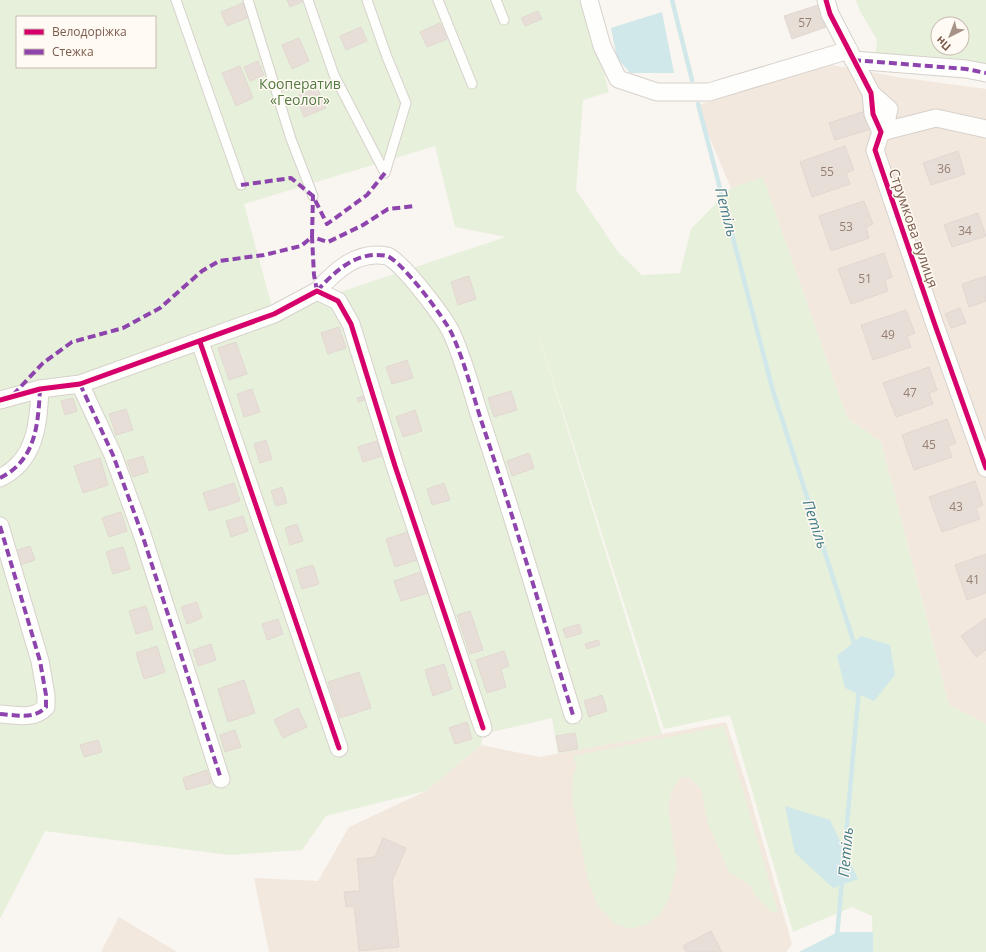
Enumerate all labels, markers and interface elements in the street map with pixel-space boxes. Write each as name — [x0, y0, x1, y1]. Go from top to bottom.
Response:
house number: 57 — [798, 14, 812, 31]
legend — [16, 16, 156, 68]
north arrow — [930, 16, 970, 56]
text: Велодоріжка — [52, 23, 127, 40]
text: Пн — [932, 33, 954, 55]
text: Стежка — [52, 43, 94, 60]
park label: Кооператив «Геолог» — [259, 74, 341, 109]
house number: 36 — [937, 160, 951, 177]
house number: 55 — [820, 163, 834, 180]
street label: Струмкова вулиця — [885, 166, 943, 290]
water label: Петіль — [711, 185, 743, 239]
house number: 53 — [839, 218, 853, 235]
house number: 34 — [958, 222, 972, 239]
house number: 51 — [858, 270, 872, 287]
house number: 49 — [881, 326, 895, 343]
house number: 47 — [903, 384, 917, 401]
house number: 45 — [922, 436, 936, 453]
water label: Петіль — [799, 497, 833, 551]
house number: 43 — [949, 498, 963, 515]
house number: 41 — [966, 571, 980, 588]
water label: Петіль — [833, 826, 857, 878]

